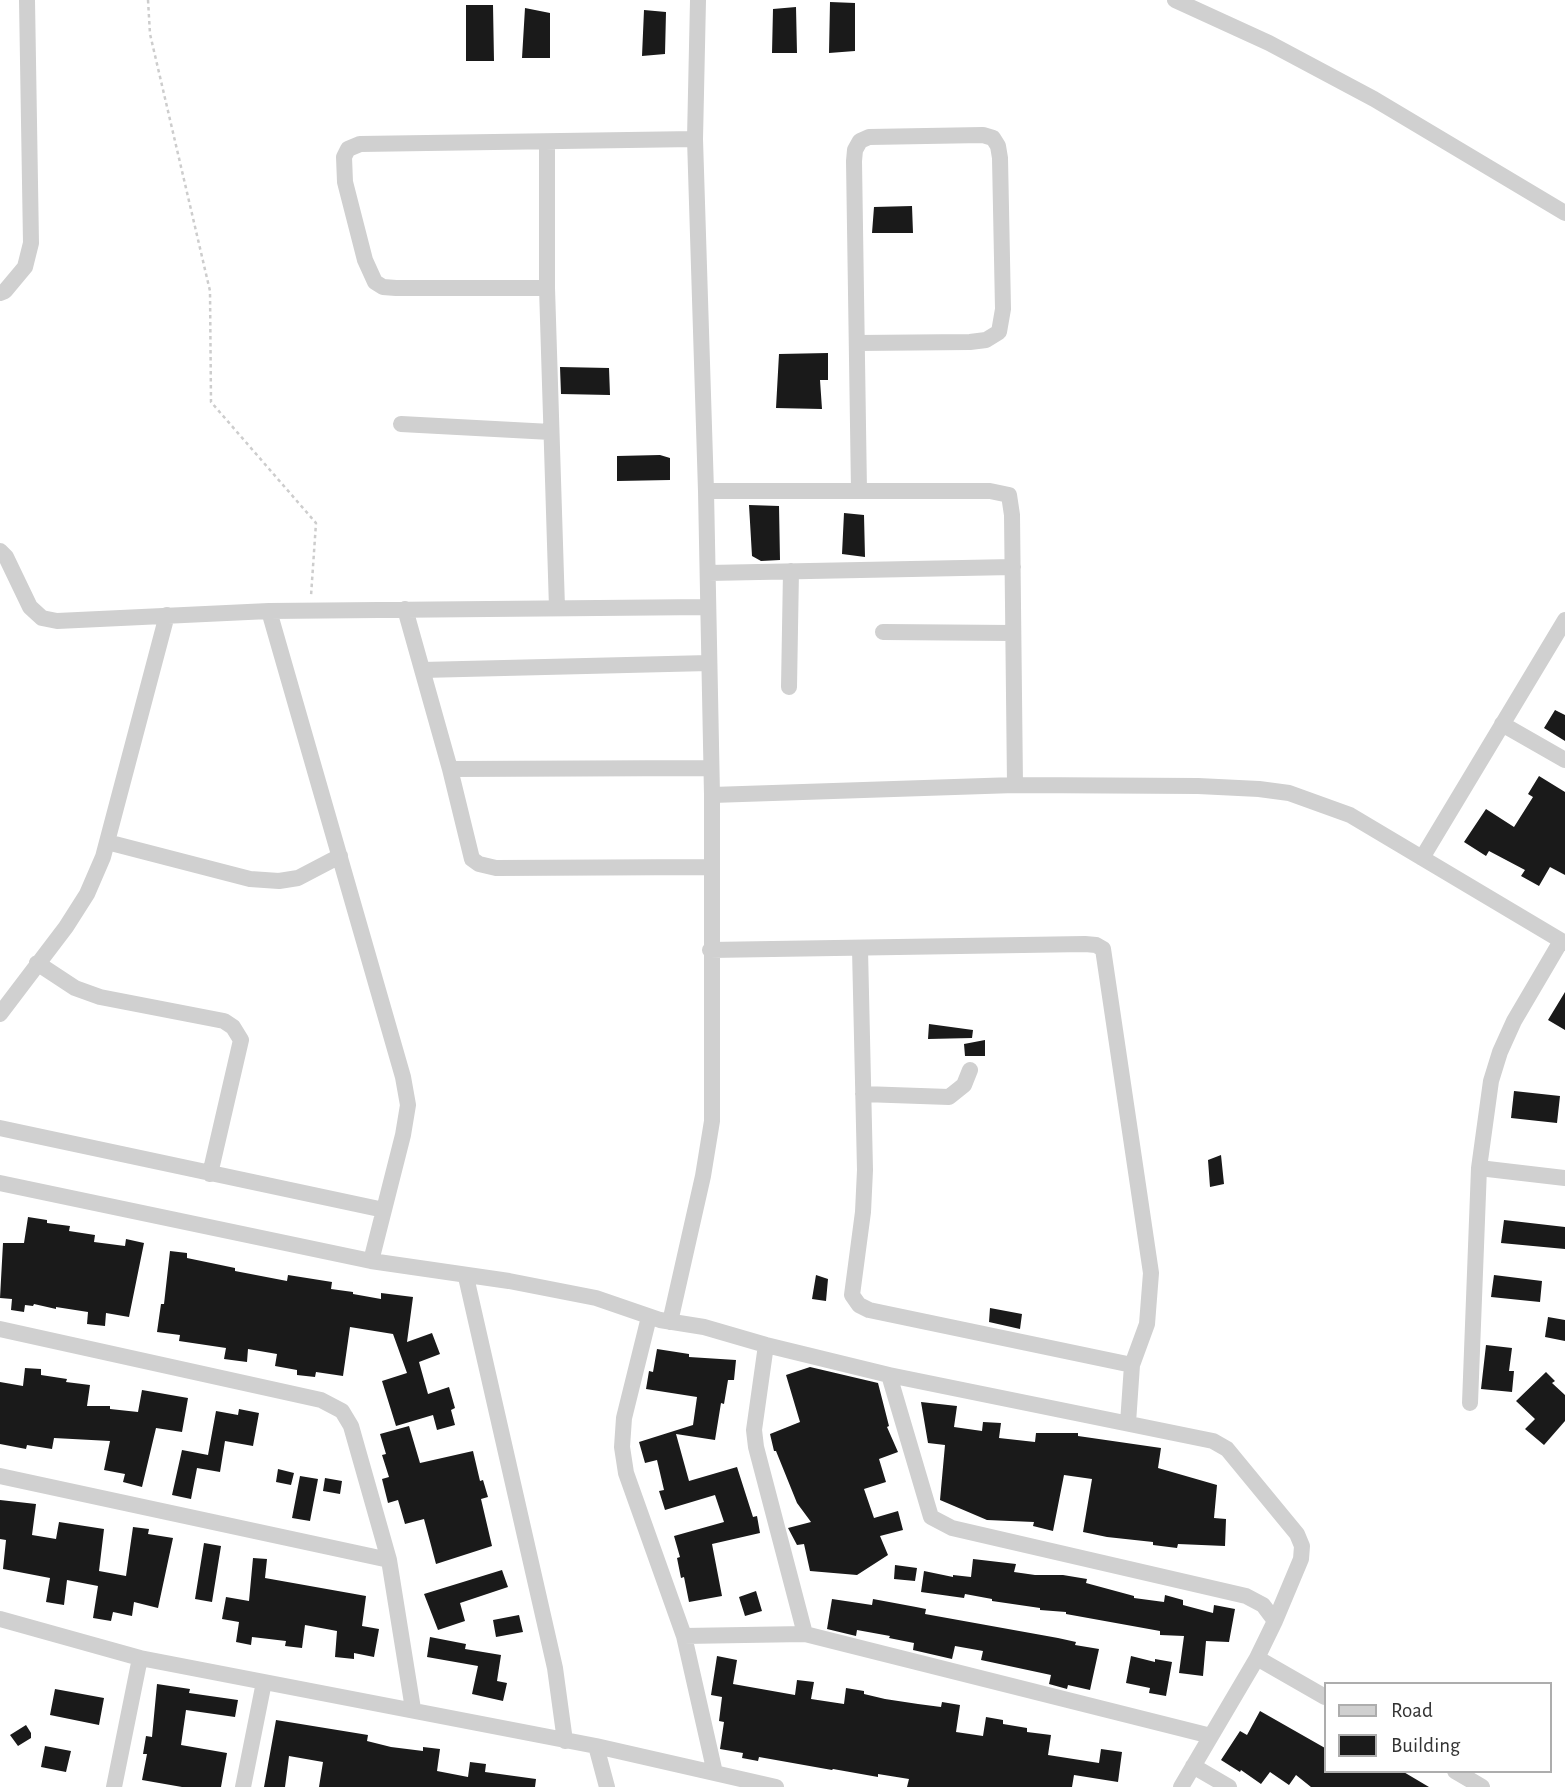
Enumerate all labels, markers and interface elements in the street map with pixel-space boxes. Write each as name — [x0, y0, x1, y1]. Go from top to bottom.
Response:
legend — [1324, 1682, 1551, 1773]
text: Road — [1391, 1700, 1433, 1721]
text: Building — [1391, 1735, 1460, 1756]

